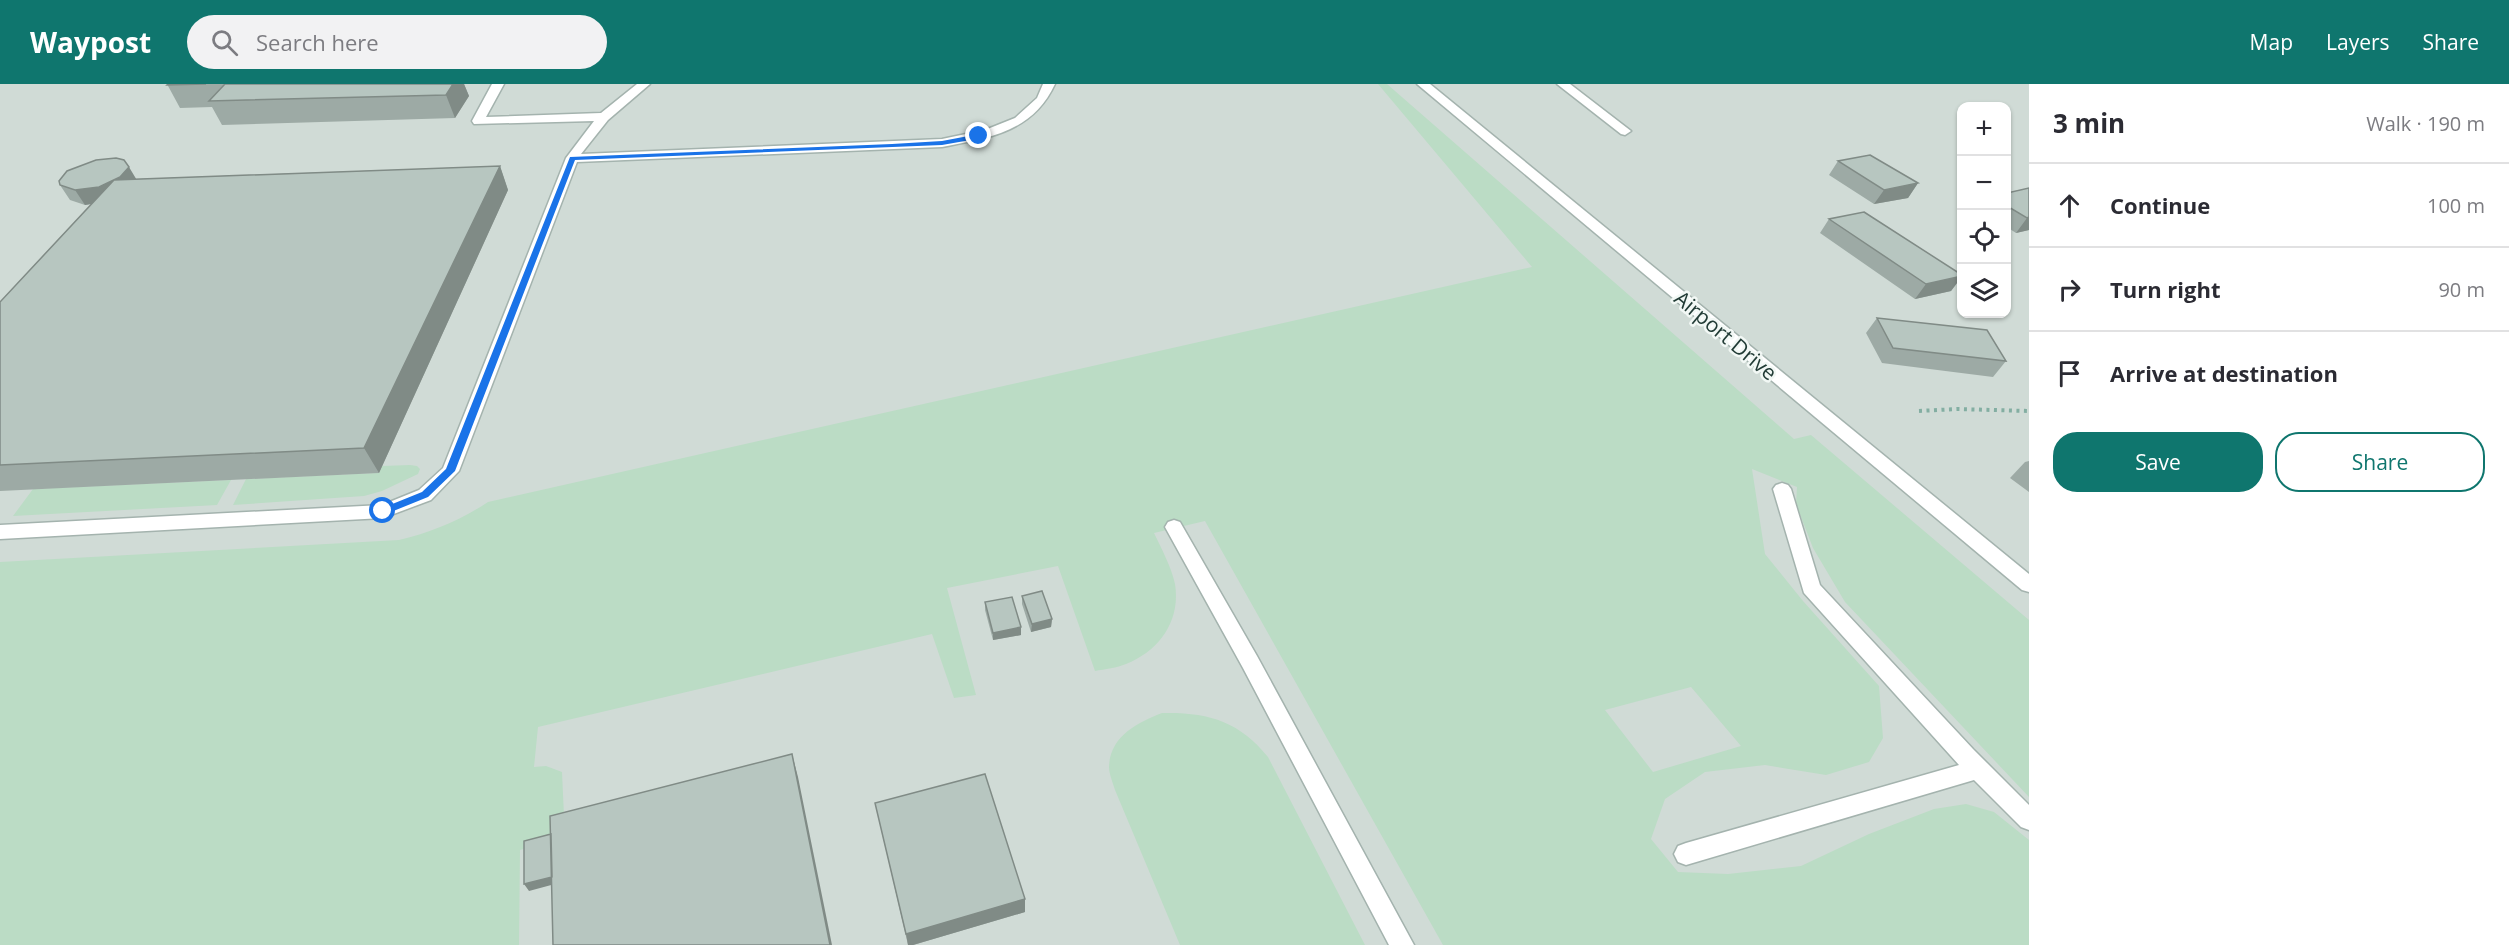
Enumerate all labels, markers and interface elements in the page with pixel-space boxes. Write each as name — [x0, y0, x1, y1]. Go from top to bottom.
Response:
search box — [187, 15, 607, 69]
text: Waypost — [30, 23, 151, 61]
icon: search — [208, 26, 241, 59]
text: Search here — [256, 27, 379, 57]
text: Map — [2250, 28, 2293, 56]
text: Layers — [2326, 28, 2390, 56]
text: Share — [2423, 28, 2479, 56]
map controls — [1957, 102, 2011, 318]
button: + — [1957, 102, 2011, 156]
text: 3 min — [2053, 105, 2125, 141]
text: Walk · 190 m — [2366, 110, 2485, 137]
route end — [965, 122, 991, 148]
button: − — [1957, 156, 2011, 210]
icon: ahead — [2053, 189, 2086, 222]
text: Continue — [2110, 190, 2210, 220]
text: 100 m — [2427, 192, 2485, 219]
button: locate — [1957, 210, 2011, 264]
button: layers — [1957, 264, 2011, 318]
icon: right — [2053, 273, 2086, 306]
text: Turn right — [2110, 274, 2221, 304]
text: 90 m — [2438, 276, 2485, 303]
street label: Airport Drive — [1669, 284, 1783, 386]
icon: arrive — [2053, 357, 2086, 390]
text: Arrive at destination — [2110, 358, 2338, 388]
button: Save — [2053, 432, 2263, 492]
button: Share — [2275, 432, 2485, 492]
route start — [369, 497, 395, 523]

